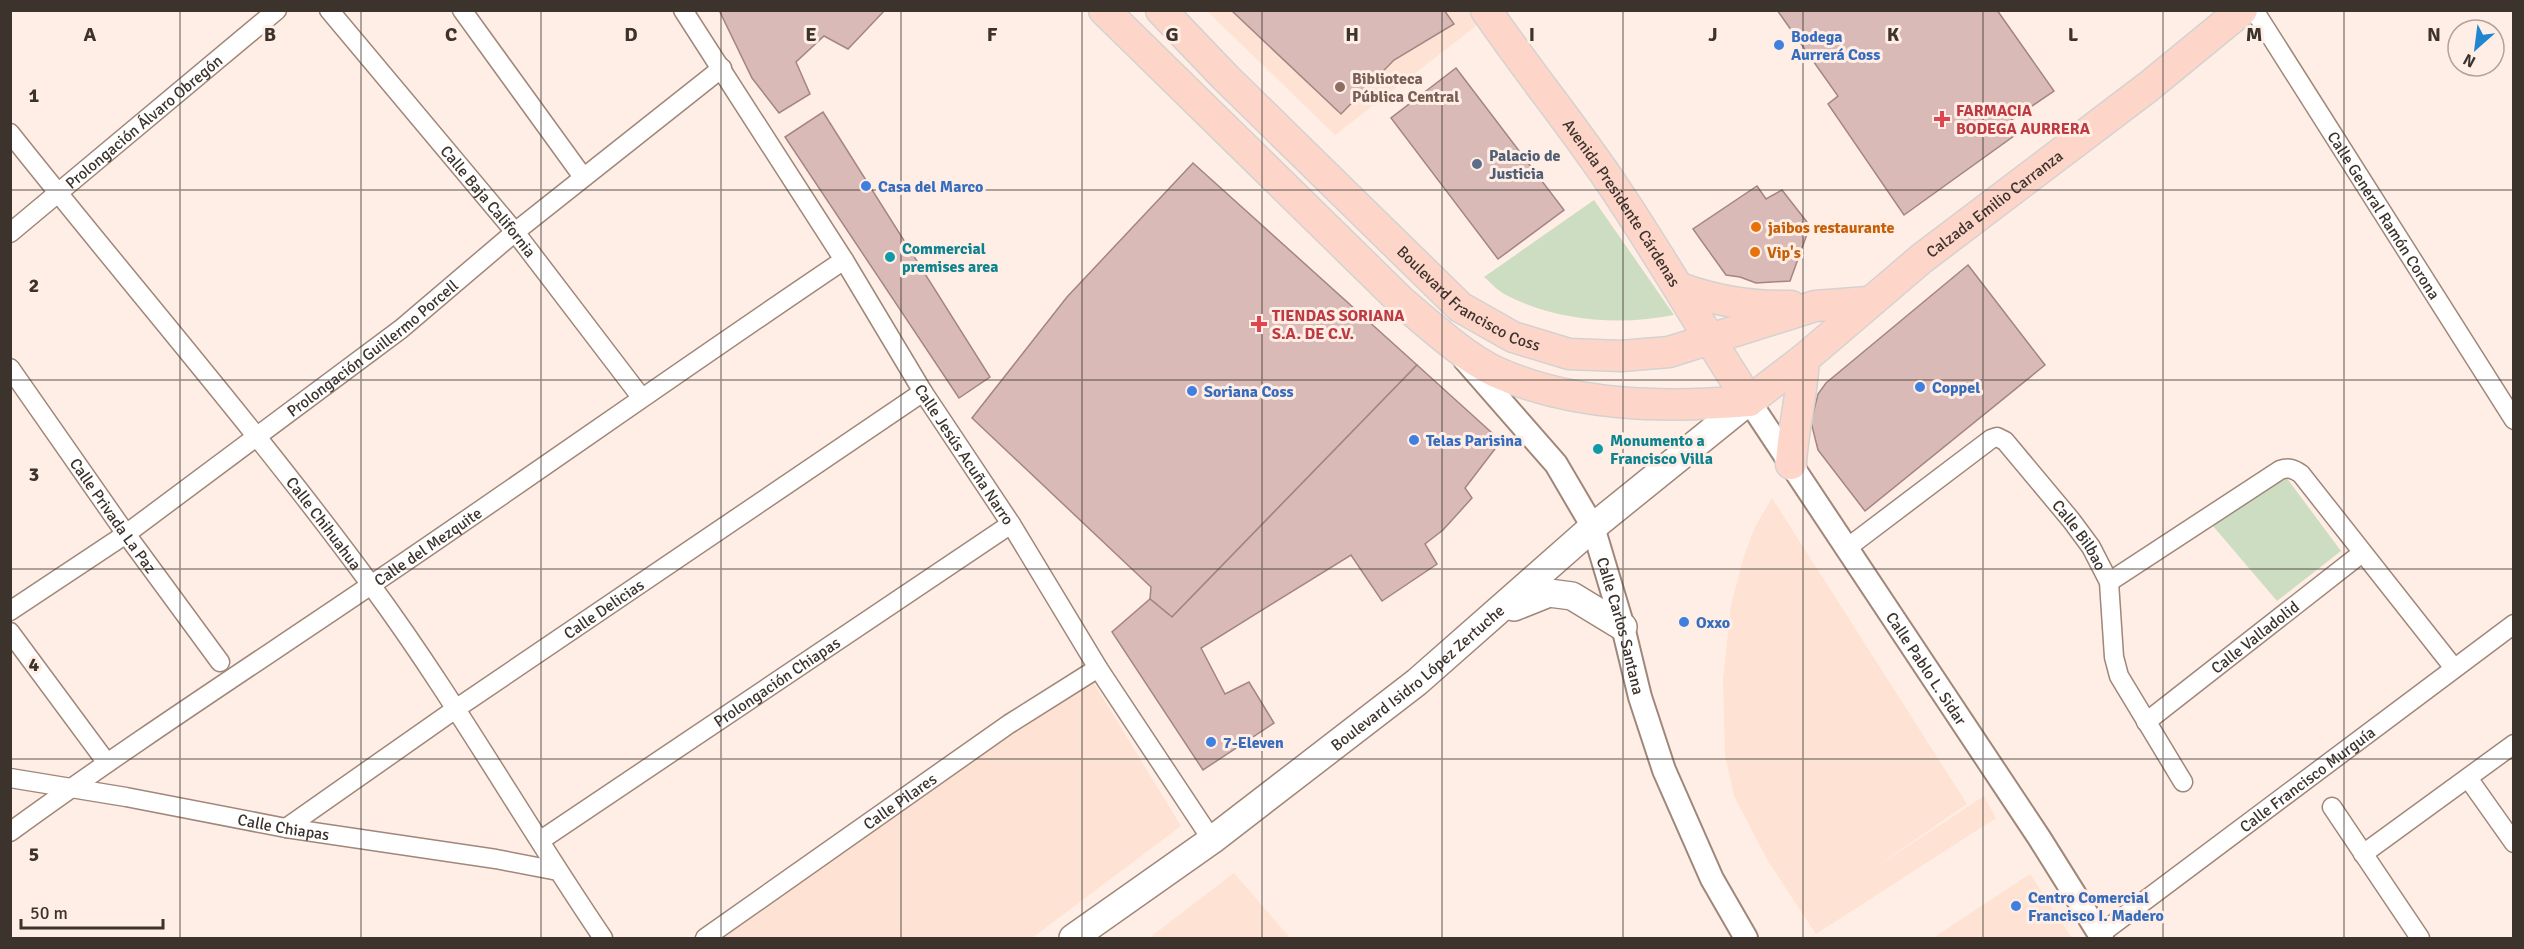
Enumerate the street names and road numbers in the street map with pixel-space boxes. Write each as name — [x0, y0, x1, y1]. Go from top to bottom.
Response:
street label: Prolongación Álvaro Obregón — [62, 51, 227, 194]
street label: Avenida Presidente Cárdenas — [1558, 115, 1684, 291]
street label: Calle General Ramón Corona — [2323, 128, 2444, 304]
street label: Calle Baja California — [436, 142, 540, 262]
street label: Calzada Emilio Carranza — [1922, 146, 2067, 263]
street label: Boulevard Francisco Coss — [1392, 242, 1543, 356]
street label: Prolongación Guillermo Porcell — [283, 276, 463, 422]
street label: Calle Jesús Acuña Narro — [910, 381, 1018, 529]
street label: Calle Privada La Paz — [65, 454, 160, 578]
street label: Calle Chihuahua — [281, 473, 365, 574]
street label: Calle Bilbao — [2047, 496, 2110, 574]
street label: Calle del Mezquite — [371, 503, 486, 591]
street label: Calle Carlos Santana — [1592, 555, 1648, 697]
street label: Calle Delicias — [560, 575, 648, 644]
street label: Calle Valladolid — [2207, 597, 2303, 678]
street label: Boulevard Isidro López Zertuche — [1327, 601, 1509, 756]
street label: Calle Pablo L. Sidar — [1881, 609, 1971, 729]
street label: Prolongación Chiapas — [710, 633, 844, 732]
street label: Calle Francisco Murguía — [2236, 723, 2379, 837]
street label: Calle Pilares — [860, 769, 941, 835]
street label: Calle Chiapas — [236, 810, 331, 845]

